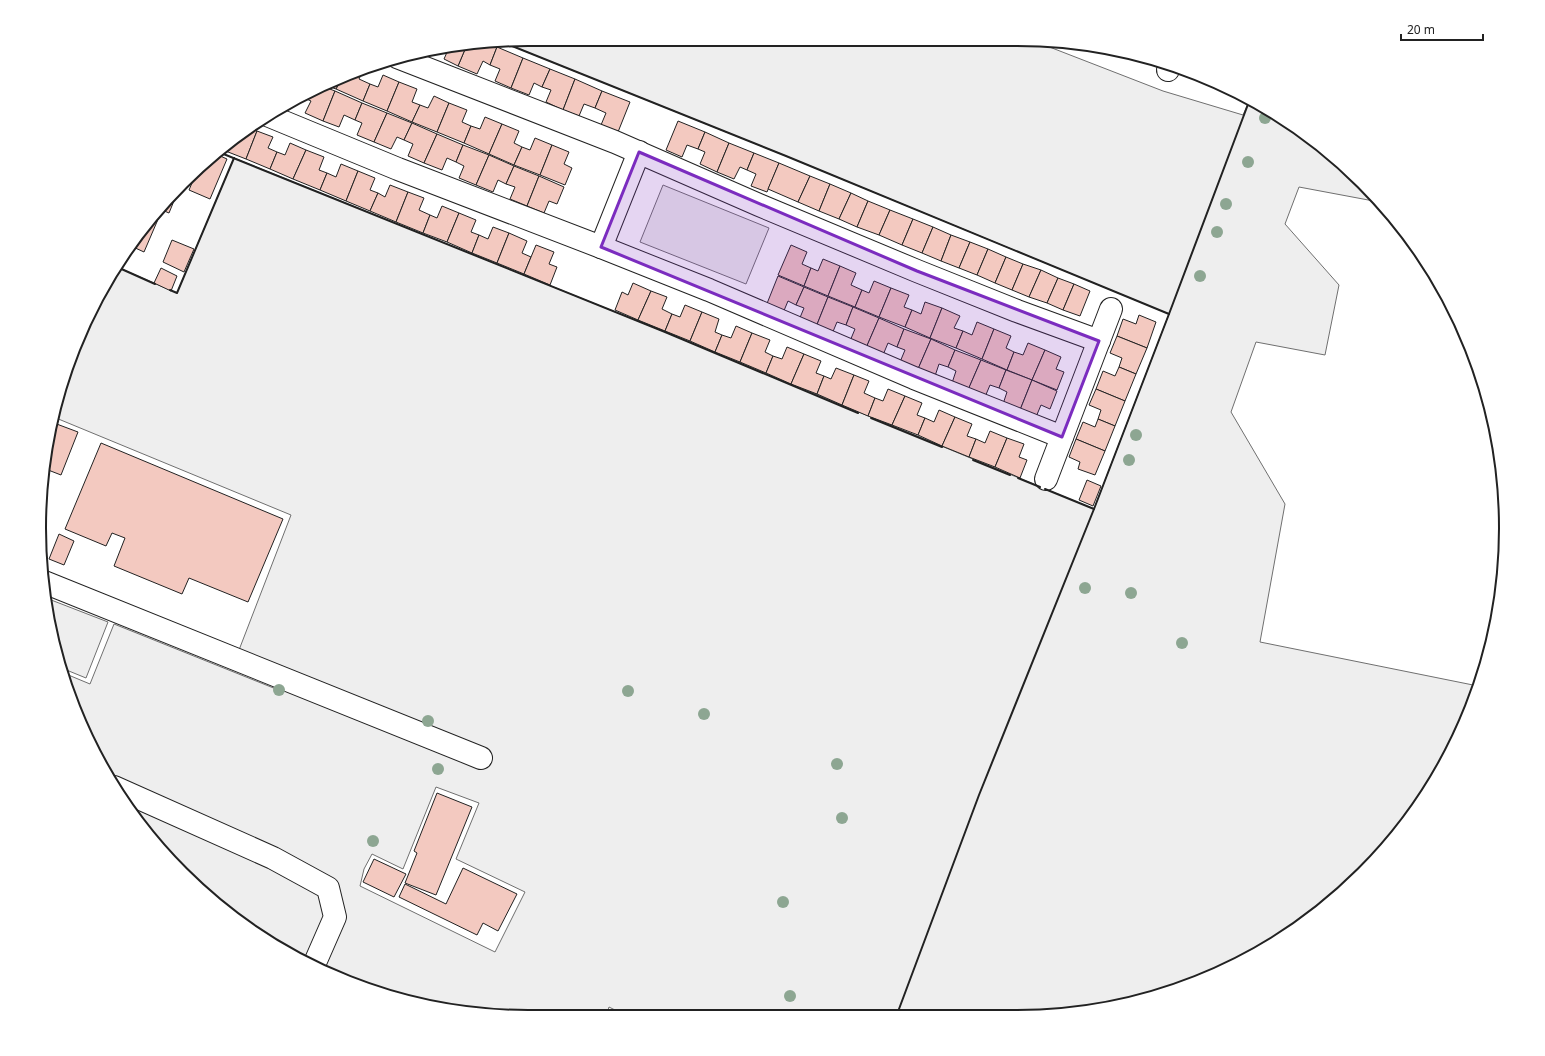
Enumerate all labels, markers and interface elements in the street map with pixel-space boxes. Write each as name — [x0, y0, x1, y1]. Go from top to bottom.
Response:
scale bar — [1401, 16, 1483, 42]
text: 20 m — [1407, 21, 1435, 38]

